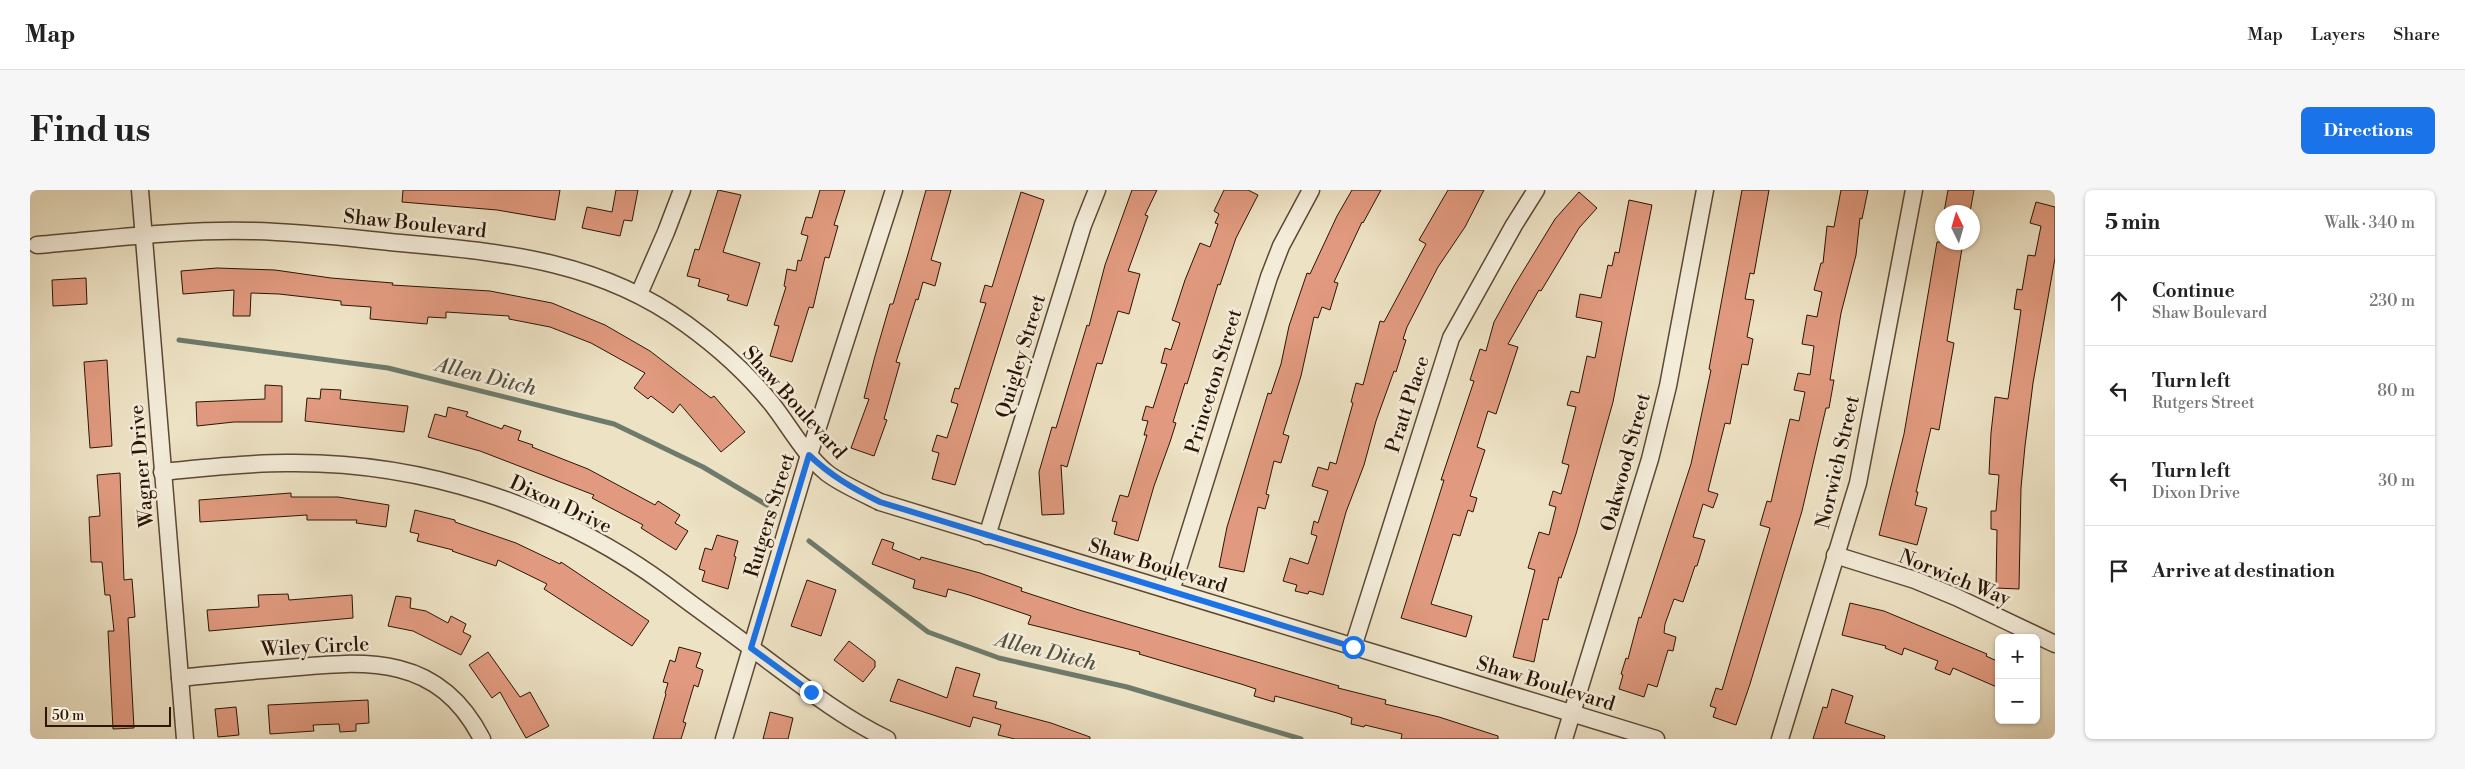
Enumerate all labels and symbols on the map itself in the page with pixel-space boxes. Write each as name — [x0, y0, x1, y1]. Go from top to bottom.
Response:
street label: Shaw Boulevard — [342, 205, 488, 245]
north arrow — [1935, 205, 1980, 250]
street label: Quigley Street — [991, 292, 1052, 421]
street label: Princeton Street — [1181, 306, 1248, 457]
street label: Shaw Boulevard — [736, 341, 852, 465]
water label: Allen Ditch — [431, 351, 539, 402]
street label: Pratt Place — [1381, 353, 1436, 456]
street label: Oakwood Street — [1596, 391, 1657, 534]
street label: Norwich Street — [1811, 393, 1866, 531]
street label: Wagner Drive — [125, 403, 160, 529]
street label: Rutgers Street — [740, 450, 801, 580]
street label: Dixon Drive — [505, 471, 615, 540]
street label: Shaw Boulevard — [1085, 533, 1231, 600]
street label: Norwich Way — [1895, 545, 2014, 612]
water label: Allen Ditch — [991, 626, 1099, 677]
street label: Wiley Circle — [259, 632, 370, 663]
route start — [1342, 636, 1365, 659]
street label: Shaw Boulevard — [1473, 651, 1619, 718]
route end — [800, 681, 823, 704]
scale bar — [45, 704, 171, 727]

